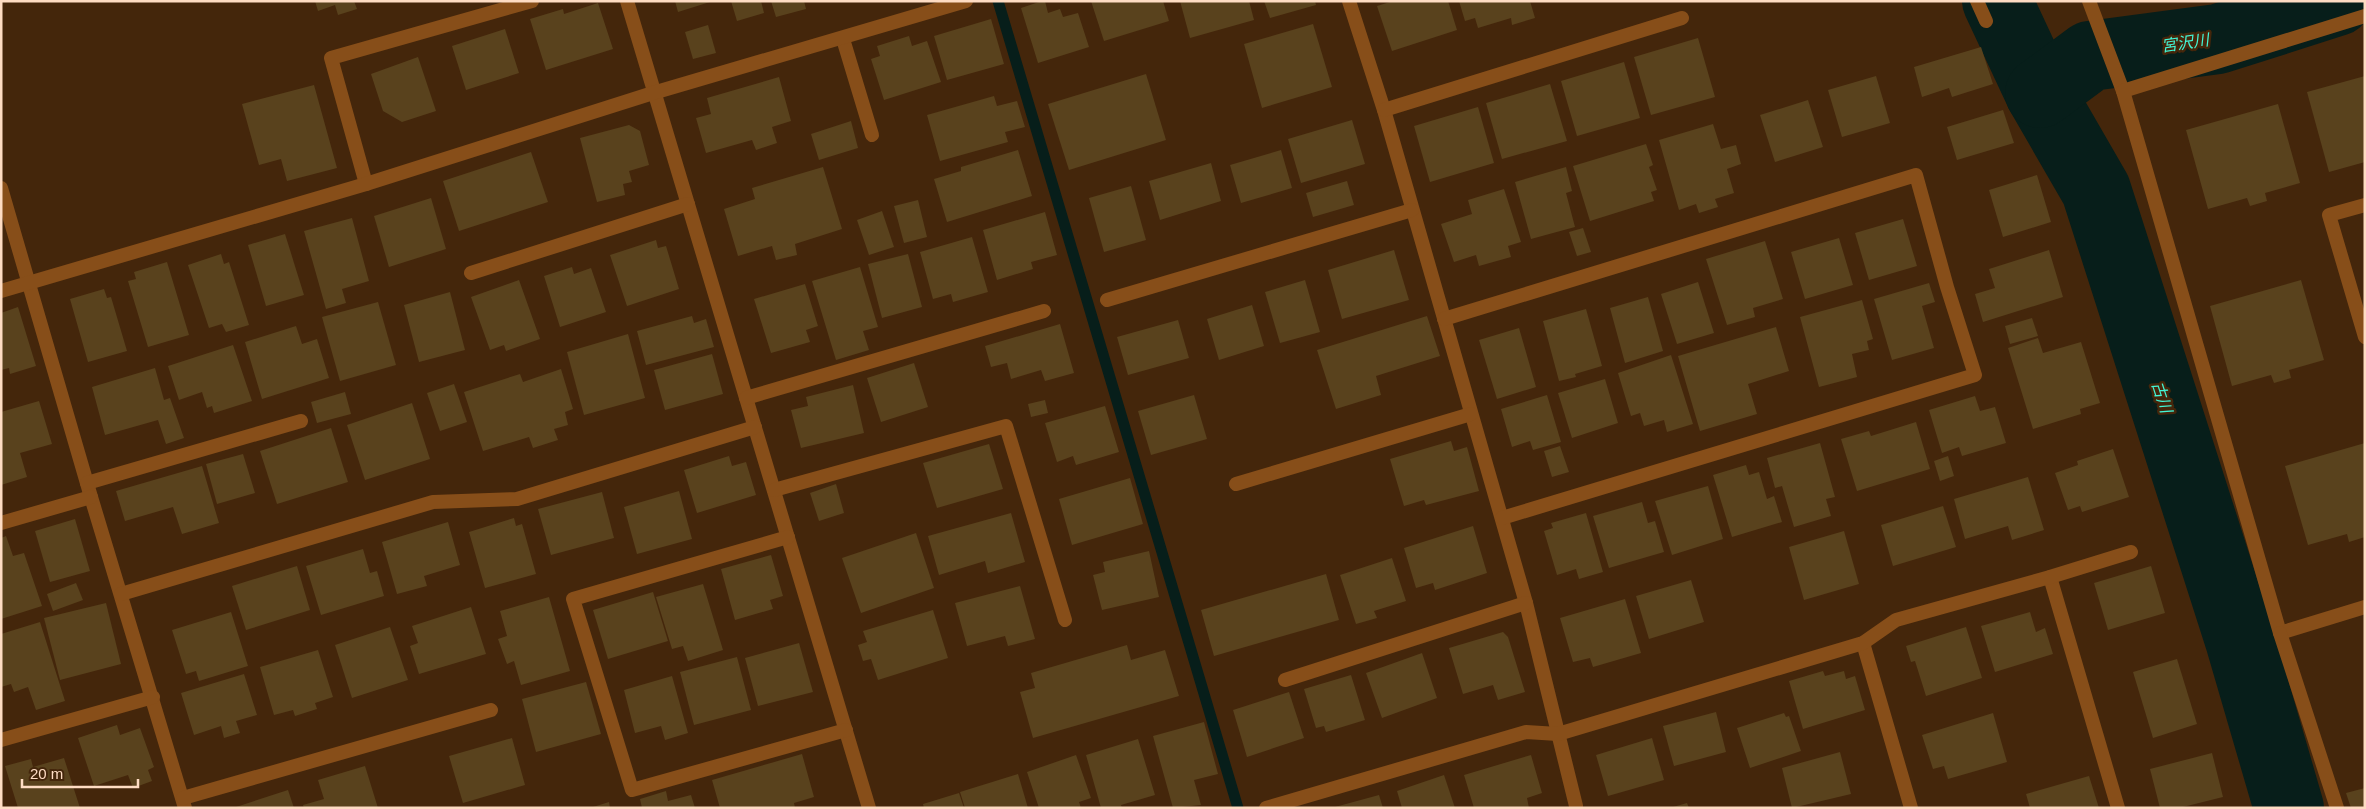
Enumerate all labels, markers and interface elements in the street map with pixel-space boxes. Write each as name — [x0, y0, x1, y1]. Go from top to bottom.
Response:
water label: 宮沢川 — [2160, 31, 2212, 55]
water label: 古川 — [2149, 379, 2176, 417]
scale bar — [22, 756, 139, 788]
text: 20 m — [30, 765, 63, 782]

